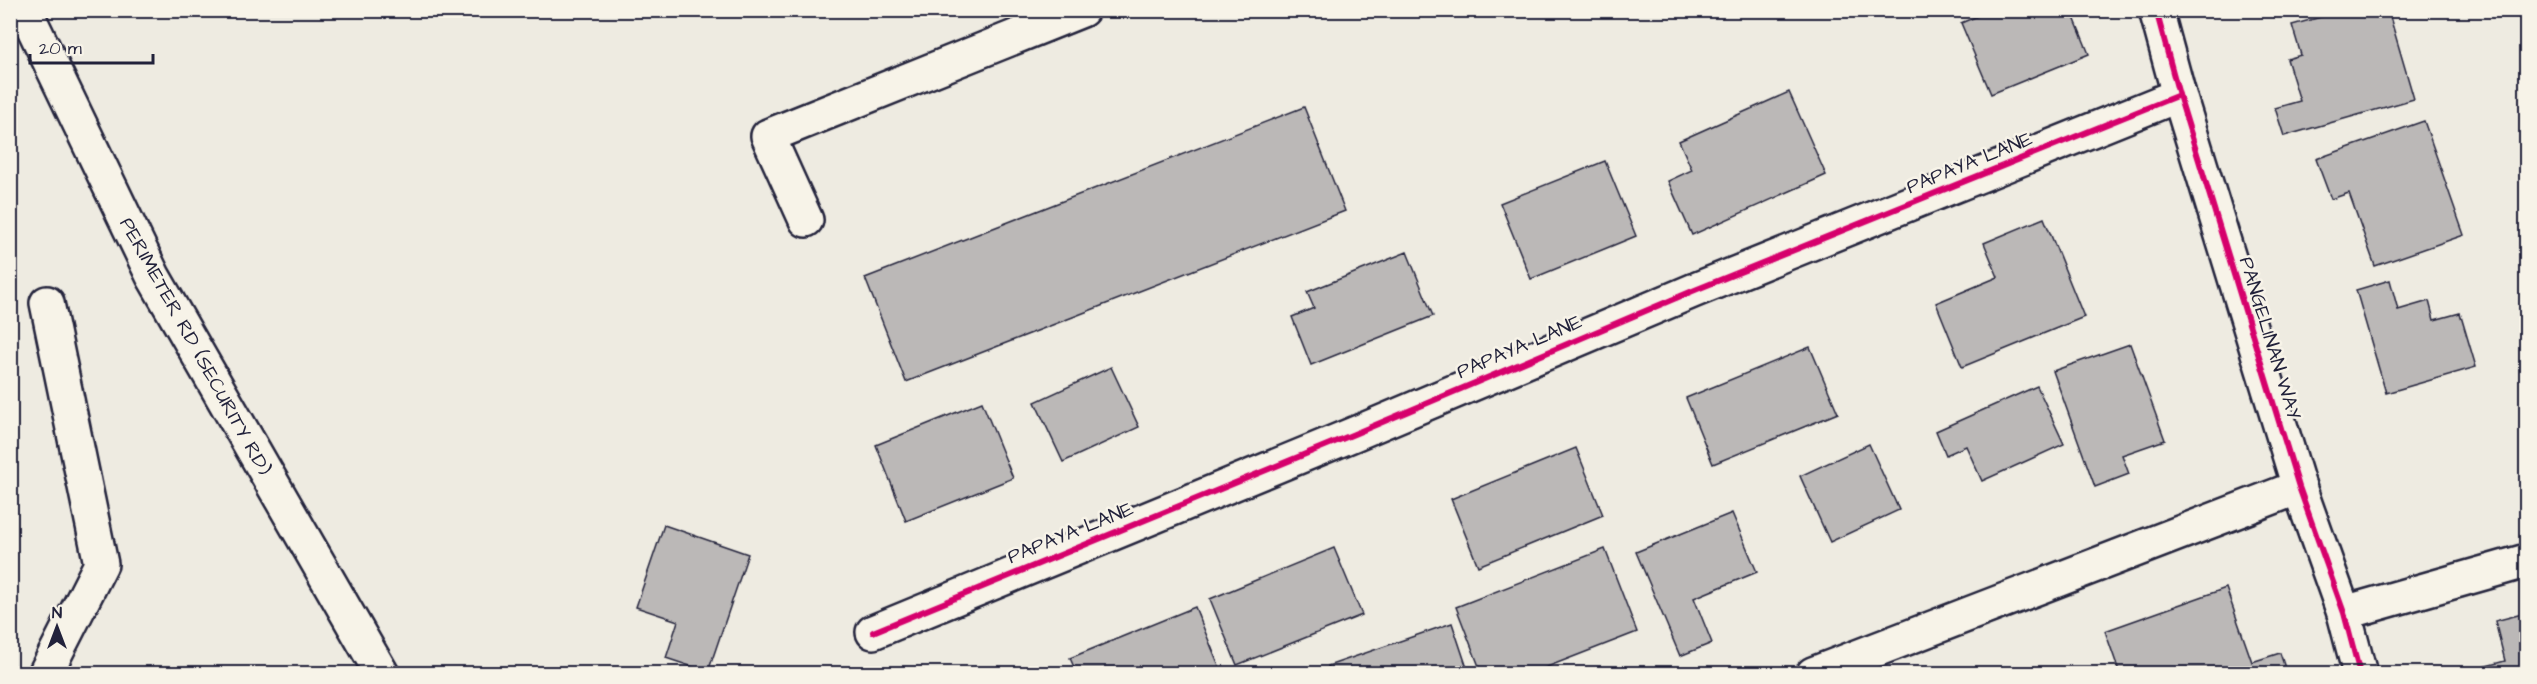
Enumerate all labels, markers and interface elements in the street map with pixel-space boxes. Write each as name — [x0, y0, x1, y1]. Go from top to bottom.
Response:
scale bar — [30, 27, 153, 65]
text: 20 m — [39, 36, 82, 61]
street label: PAPAYA LANE — [1902, 125, 2037, 201]
street label: PERIMETER RD (SECURITY RD) — [112, 213, 278, 480]
street label: PANGELINAN WAY — [2232, 253, 2308, 423]
street label: PAPAYA LANE — [1452, 308, 1587, 386]
street label: PAPAYA LANE — [1003, 495, 1138, 571]
north arrow — [27, 597, 87, 657]
text: N — [52, 602, 62, 624]

